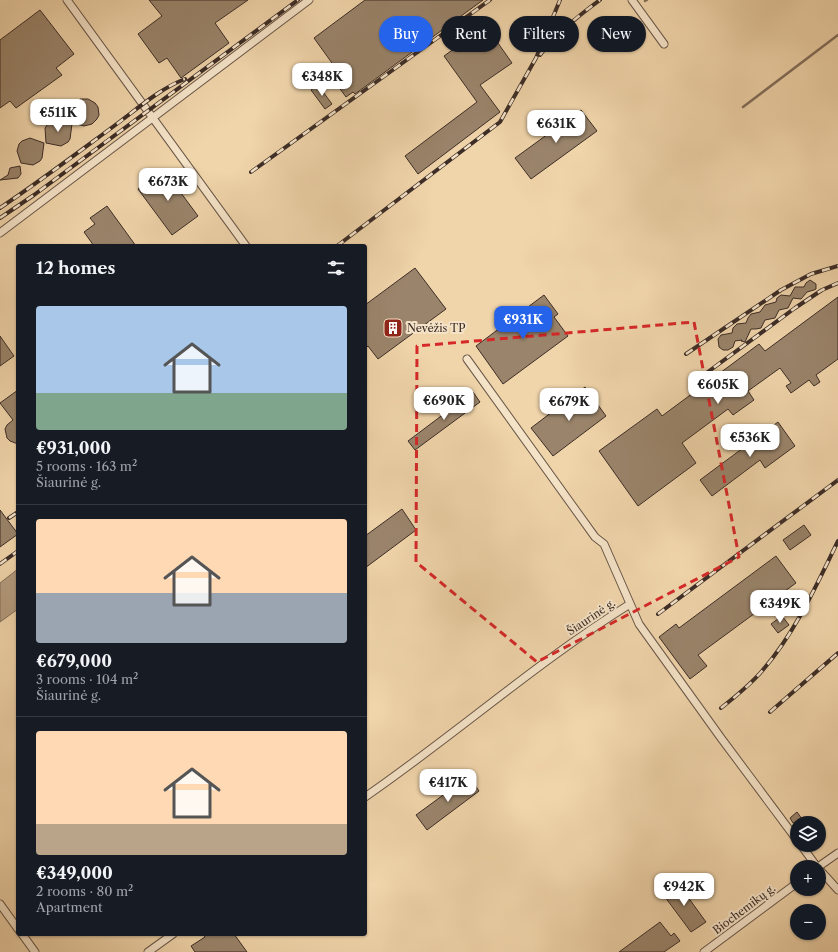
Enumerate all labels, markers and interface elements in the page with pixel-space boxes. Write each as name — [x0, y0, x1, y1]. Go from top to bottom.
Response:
chip: Buy — [379, 16, 433, 52]
chip: Rent — [441, 16, 501, 52]
chip: Filters — [509, 16, 579, 52]
chip: New — [587, 16, 646, 52]
pin: €348K — [294, 63, 350, 97]
text: €348K — [301, 68, 343, 84]
pin: €511K — [30, 99, 86, 133]
text: €511K — [39, 104, 77, 120]
pin: €631K — [528, 110, 584, 144]
text: €631K — [536, 115, 576, 131]
pin: €673K — [140, 168, 196, 202]
text: €673K — [148, 173, 188, 189]
icon: filters — [325, 257, 347, 279]
text: 12 homes — [36, 258, 115, 278]
pin: €931K — [495, 306, 551, 340]
text: €931K — [503, 311, 543, 327]
building icon: Nevėžis TP — [382, 317, 404, 339]
place label: Nevėžis TP — [407, 321, 466, 335]
icon: home — [156, 332, 228, 404]
pin: €605K — [690, 371, 746, 405]
text: €605K — [697, 376, 739, 392]
pin: €690K — [416, 387, 472, 421]
pin: €679K — [541, 388, 597, 422]
text: €690K — [423, 392, 465, 408]
text: €679K — [549, 393, 589, 409]
pin: €536K — [722, 424, 778, 458]
text: €536K — [730, 429, 770, 445]
text: €931,000 — [36, 438, 111, 458]
text: 5 rooms · 163 m² — [36, 458, 137, 474]
text: Šiaurinė g. — [36, 474, 101, 490]
icon: home — [156, 545, 228, 617]
pin: €349K — [752, 590, 808, 624]
street label: Šiaurinė g. — [564, 595, 618, 638]
text: €349K — [759, 595, 801, 611]
text: €679,000 — [36, 651, 112, 671]
text: 3 rooms · 104 m² — [36, 671, 138, 687]
text: Šiaurinė g. — [36, 687, 101, 703]
icon: home — [156, 757, 228, 829]
pin: €417K — [420, 769, 476, 803]
text: €417K — [429, 774, 467, 790]
map controls — [790, 816, 826, 940]
button: layers — [790, 816, 826, 852]
button: + — [790, 860, 826, 896]
text: €349,000 — [36, 863, 113, 883]
pin: €942K — [656, 873, 712, 907]
text: €942K — [663, 878, 705, 894]
street label: Biochemikų g. — [710, 881, 778, 937]
text: 2 rooms · 80 m² — [36, 883, 133, 899]
text: Apartment — [36, 899, 103, 915]
button: − — [790, 904, 826, 940]

